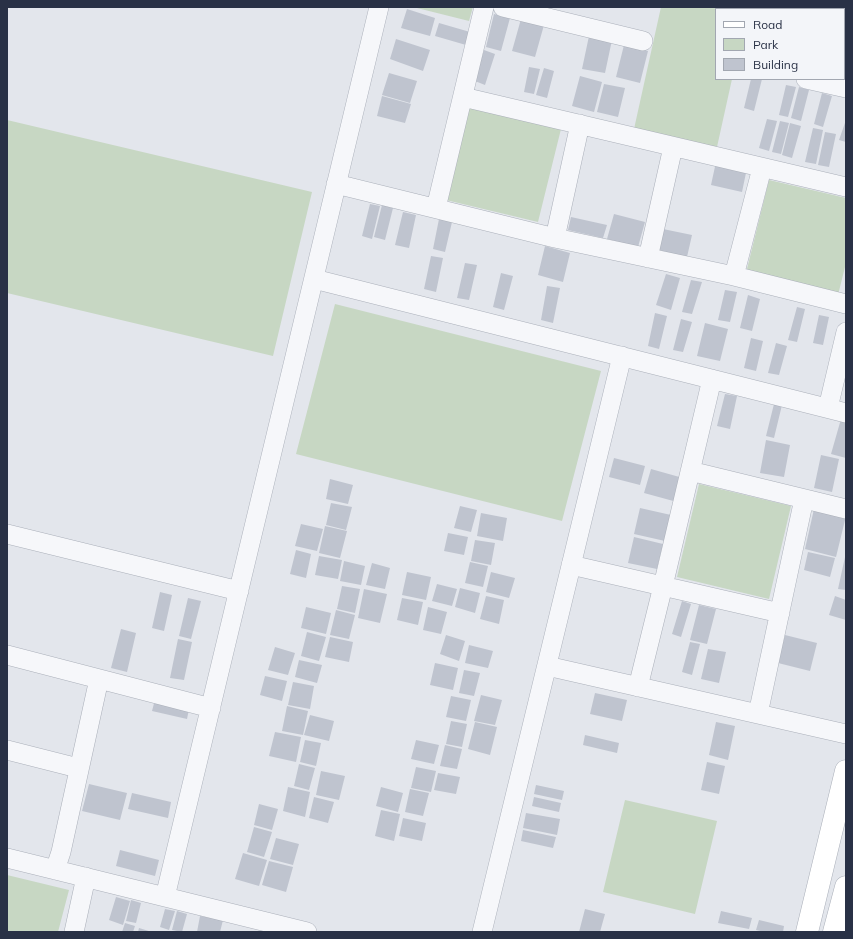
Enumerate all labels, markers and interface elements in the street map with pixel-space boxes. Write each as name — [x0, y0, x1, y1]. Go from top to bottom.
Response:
legend — [715, 8, 845, 80]
text: Road — [753, 17, 782, 32]
text: Park — [753, 37, 778, 52]
text: Building — [753, 57, 798, 72]

